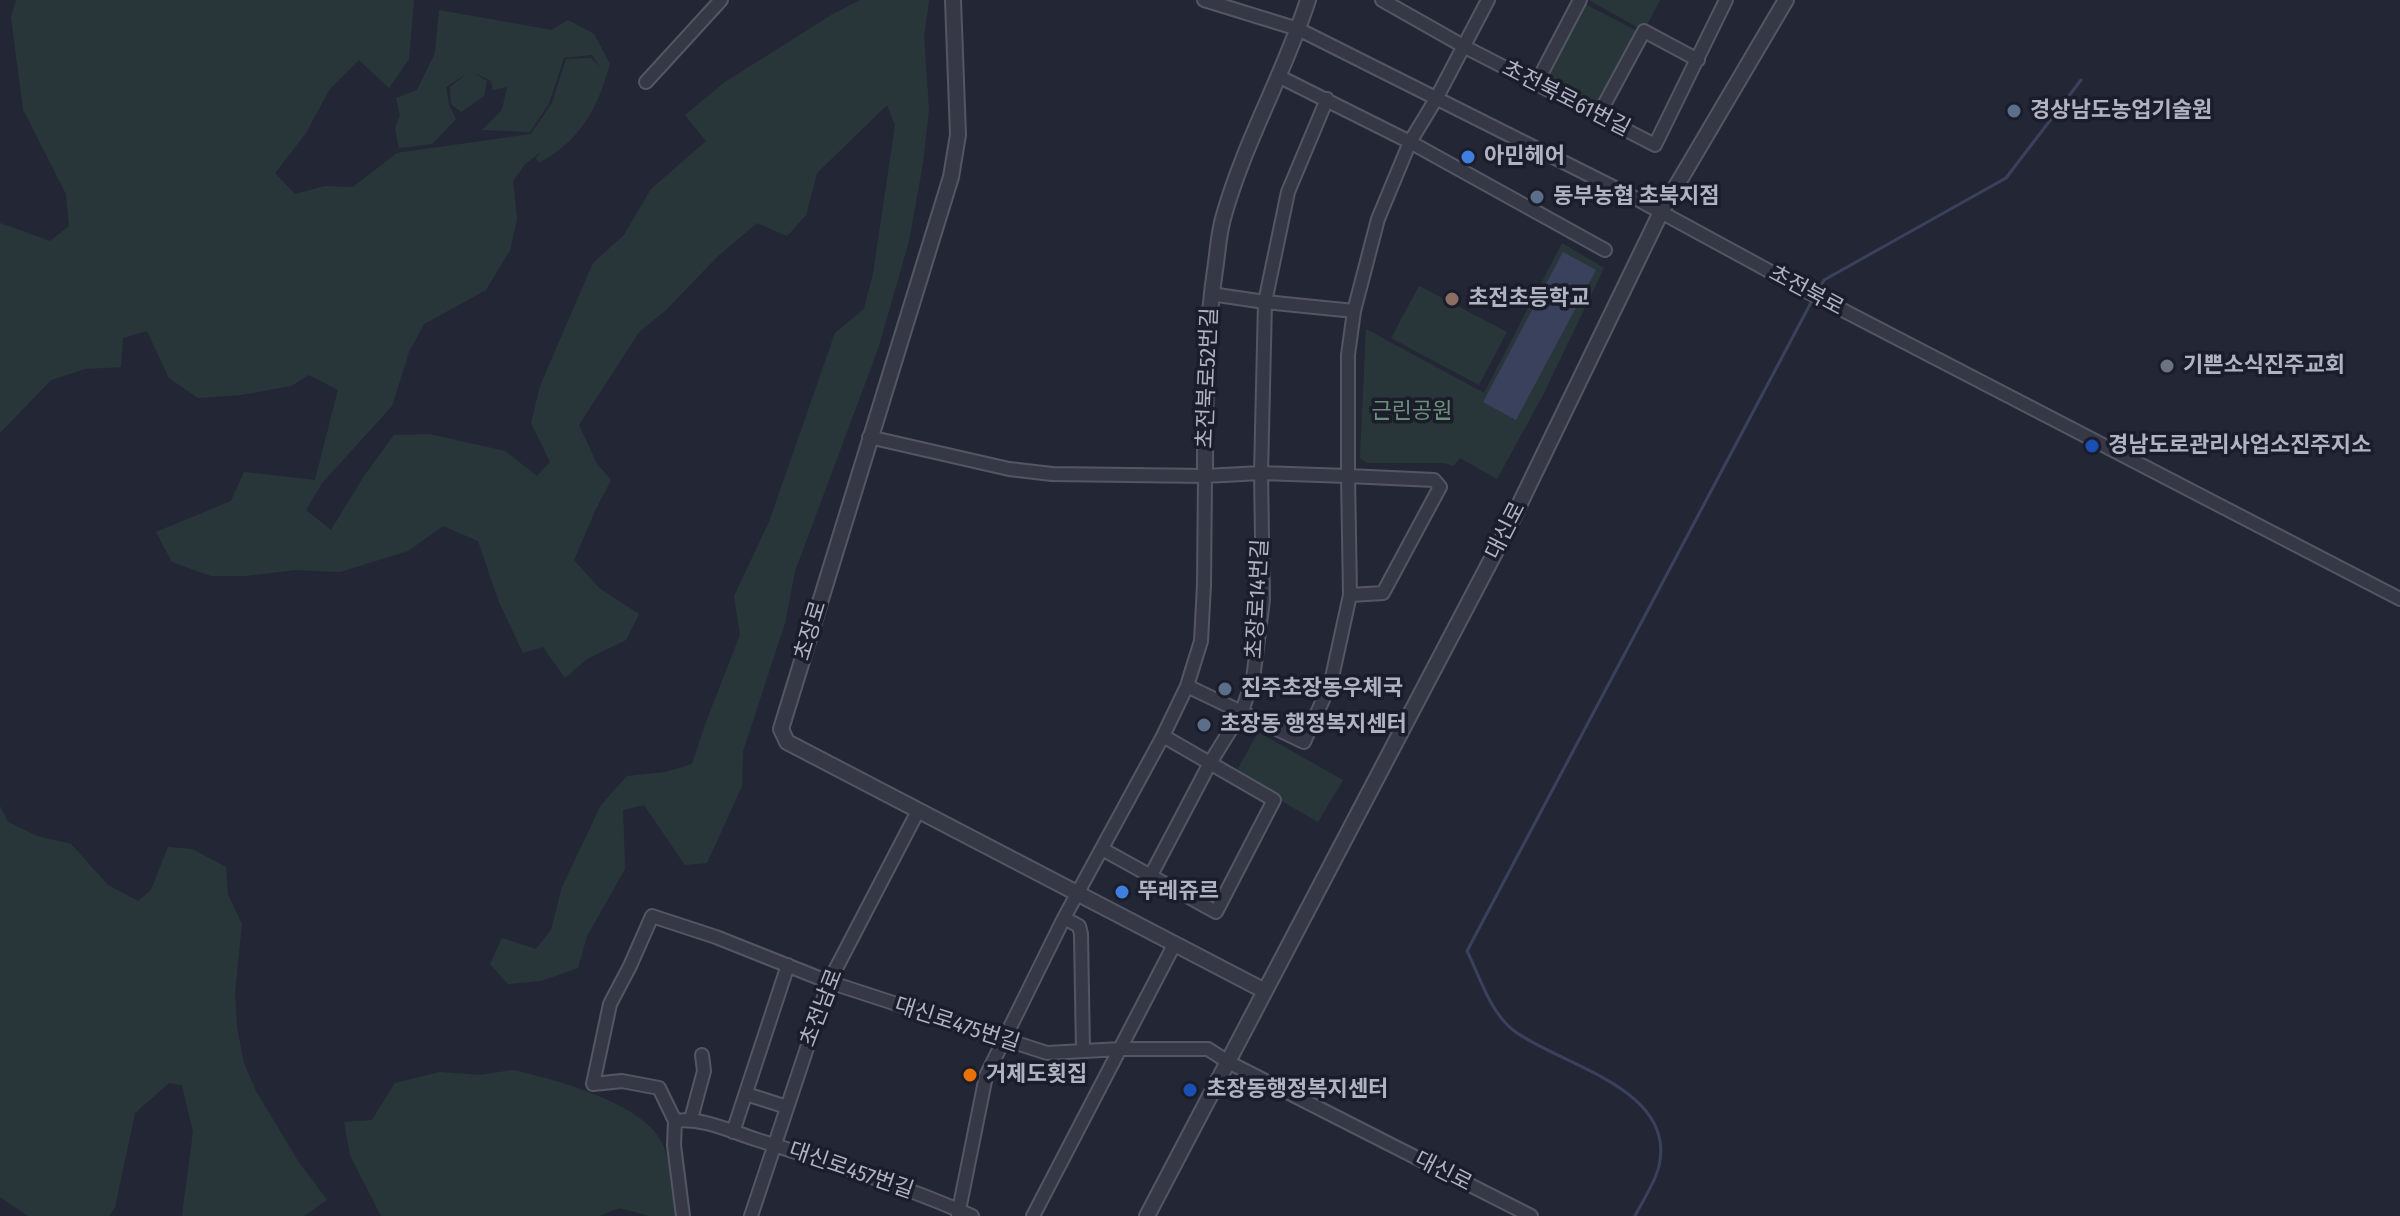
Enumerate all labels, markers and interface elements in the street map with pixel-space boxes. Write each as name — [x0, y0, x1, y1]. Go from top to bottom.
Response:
street label: 초전북로61번길 — [1498, 55, 1634, 143]
place label: 경상남도농업기술원 — [2030, 98, 2212, 124]
marker: 경상남도농업기술원 — [2005, 102, 2023, 120]
place label: 아민헤어 — [1484, 144, 1565, 170]
marker: 아민헤어 — [1459, 148, 1477, 166]
place label: 동부농협 초북지점 — [1553, 184, 1719, 210]
marker: 동부농협 초북지점 — [1528, 188, 1546, 206]
street label: 초전북로 — [1764, 260, 1848, 322]
place label: 초전초등학교 — [1468, 286, 1589, 312]
marker: 초전초등학교 — [1443, 290, 1461, 308]
street label: 초전북로52번길 — [1192, 307, 1224, 449]
place label: 기쁜소식진주교회 — [2183, 353, 2345, 379]
marker: 기쁜소식진주교회 — [2158, 357, 2176, 375]
park label: 근린공원 — [1372, 399, 1452, 425]
place label: 경남도로관리사업소진주지소 — [2108, 433, 2371, 459]
marker: 경남도로관리사업소진주지소 — [2083, 437, 2101, 455]
street label: 대신로 — [1480, 498, 1532, 564]
street label: 초장로14번길 — [1242, 538, 1274, 660]
street label: 초장로 — [790, 598, 832, 664]
place label: 진주초장동우체국 — [1241, 676, 1403, 702]
marker: 진주초장동우체국 — [1216, 680, 1234, 698]
place label: 초장동 행정복지센터 — [1220, 712, 1407, 738]
marker: 초장동 행정복지센터 — [1195, 716, 1213, 734]
place label: 뚜레쥬르 — [1138, 879, 1219, 905]
marker: 뚜레쥬르 — [1113, 883, 1131, 901]
street label: 초전남로 — [795, 965, 849, 1051]
street label: 대신로475번길 — [891, 992, 1023, 1058]
place label: 거제도횟집 — [986, 1062, 1087, 1088]
marker: 거제도횟집 — [961, 1066, 979, 1084]
place label: 초장동행정복지센터 — [1206, 1077, 1388, 1103]
marker: 초장동행정복지센터 — [1181, 1081, 1199, 1099]
street label: 대신로457번길 — [785, 1137, 917, 1205]
street label: 대신로 — [1410, 1146, 1476, 1198]

